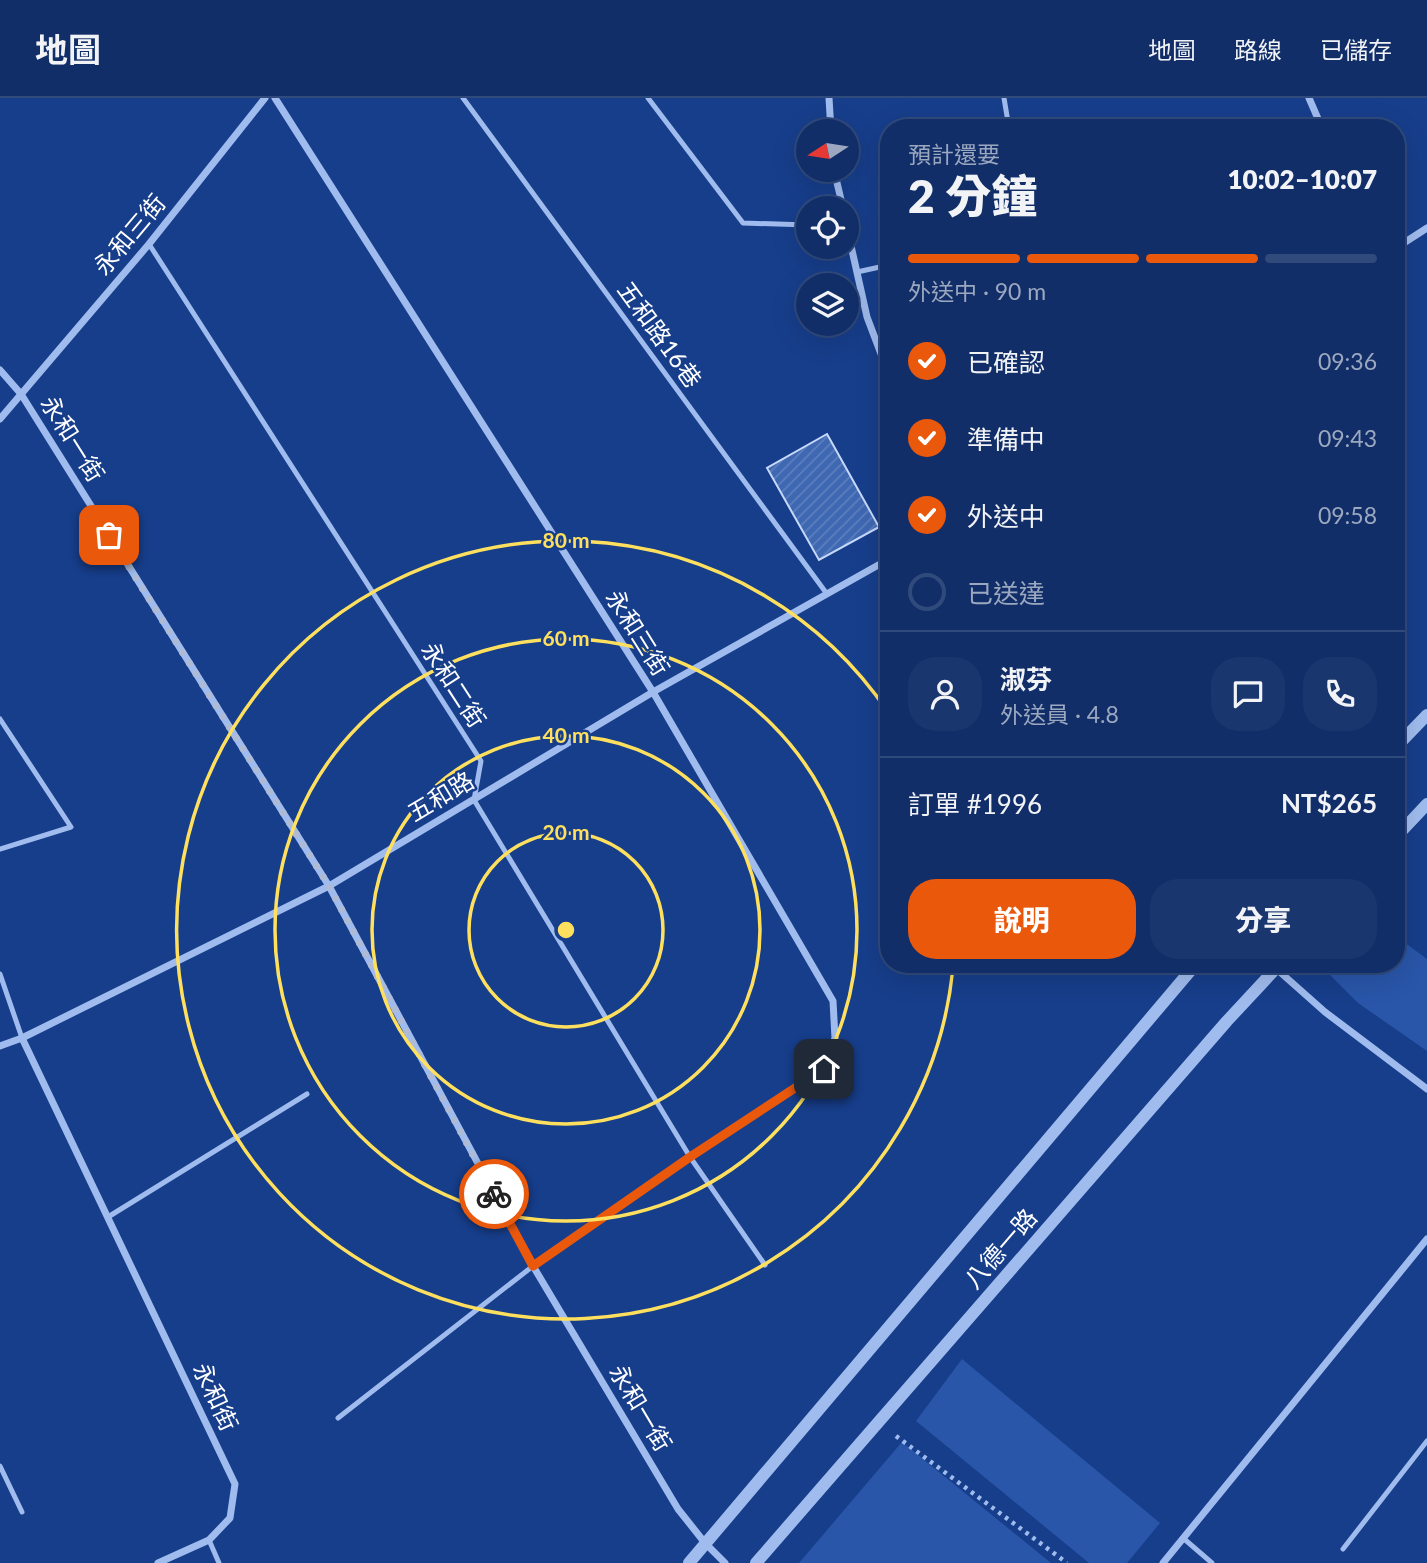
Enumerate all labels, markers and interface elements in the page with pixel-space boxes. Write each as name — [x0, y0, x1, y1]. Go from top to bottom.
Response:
text: 地圖 — [35, 29, 101, 69]
text: 地圖 — [1148, 35, 1196, 64]
text: 路線 — [1234, 35, 1282, 64]
text: 已儲存 — [1320, 35, 1392, 64]
north arrow — [796, 119, 859, 182]
map controls — [796, 119, 859, 336]
text: 預計還要 — [908, 140, 1000, 168]
text: 10:02–10:07 — [1227, 163, 1377, 195]
text: 2 分鐘 — [908, 168, 1037, 223]
street label: 永和三街 — [87, 188, 171, 280]
button: locate — [796, 196, 859, 259]
button: layers — [796, 273, 859, 336]
street label: 五和路16巷 — [612, 275, 708, 393]
text: 外送中 · 90 m — [908, 277, 1046, 305]
icon: check — [908, 342, 946, 380]
text: 已確認 — [967, 346, 1045, 378]
text: 09:36 — [1318, 347, 1377, 375]
street label: 永和一街 — [36, 390, 111, 487]
icon: check — [908, 419, 946, 457]
text: 準備中 — [967, 423, 1045, 455]
text: 09:43 — [1318, 424, 1377, 452]
icon: check — [908, 496, 946, 534]
text: 外送中 — [967, 500, 1045, 532]
text: 09:58 — [1318, 501, 1377, 529]
pin — [79, 505, 139, 565]
icon: bag — [90, 516, 128, 554]
text: 80 m — [542, 527, 590, 552]
text: 已送達 — [967, 577, 1045, 609]
street label: 永和三街 — [601, 584, 676, 681]
text: 60 m — [542, 625, 590, 650]
street label: 永和二街 — [416, 636, 493, 732]
button: person — [908, 657, 982, 731]
button: chat — [1211, 657, 1285, 731]
button: phone — [1303, 657, 1377, 731]
text: 淑芬 — [1000, 663, 1052, 695]
text: 外送員 · 4.8 — [1000, 700, 1119, 728]
text: 40 m — [542, 722, 590, 747]
street label: 五和路 — [402, 765, 479, 827]
text: NT$265 — [1281, 787, 1377, 819]
text: 訂單 #1996 — [908, 788, 1042, 820]
text: 20 m — [542, 819, 590, 844]
button: 說明 — [908, 879, 1136, 959]
button: 分享 — [1150, 879, 1377, 959]
centre of rings — [554, 918, 578, 942]
pin — [794, 1039, 854, 1099]
icon: home — [805, 1050, 843, 1088]
courier — [459, 1159, 529, 1229]
icon: bike — [475, 1175, 513, 1213]
street label: 八德一路 — [957, 1202, 1042, 1294]
street label: 永和街 — [188, 1358, 245, 1435]
street label: 永和一街 — [604, 1359, 678, 1456]

